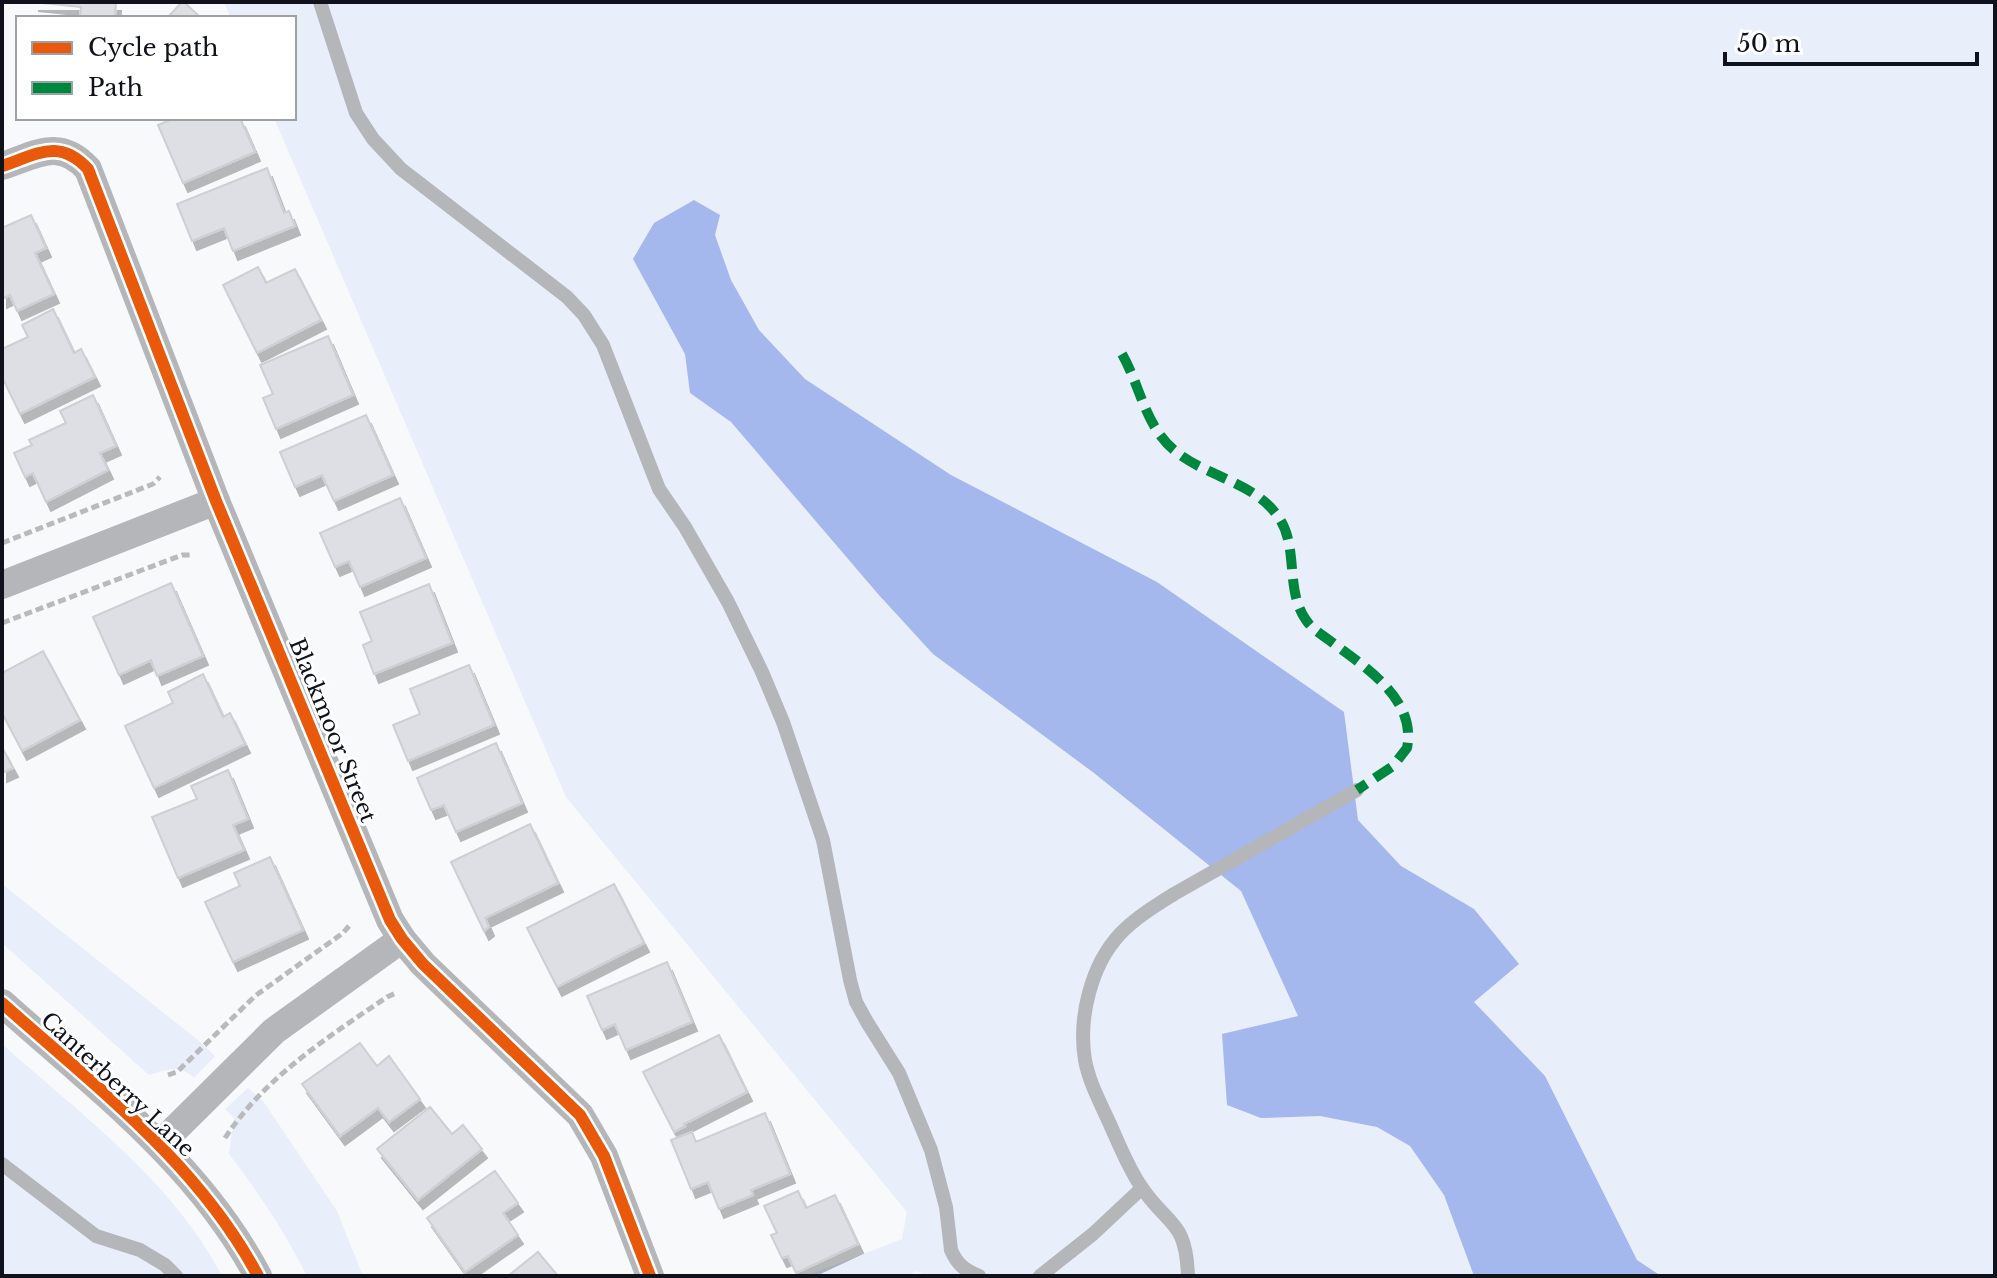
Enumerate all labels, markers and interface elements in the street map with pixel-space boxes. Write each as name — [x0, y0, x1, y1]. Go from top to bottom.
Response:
legend — [16, 16, 296, 120]
scale bar — [1725, 16, 1977, 66]
text: 50 m — [1737, 29, 1801, 58]
text: Cycle path — [88, 33, 219, 62]
text: Path — [88, 73, 143, 102]
street label: Blackmoor Street — [283, 634, 382, 827]
street label: Canterberry Lane — [35, 1006, 200, 1162]

